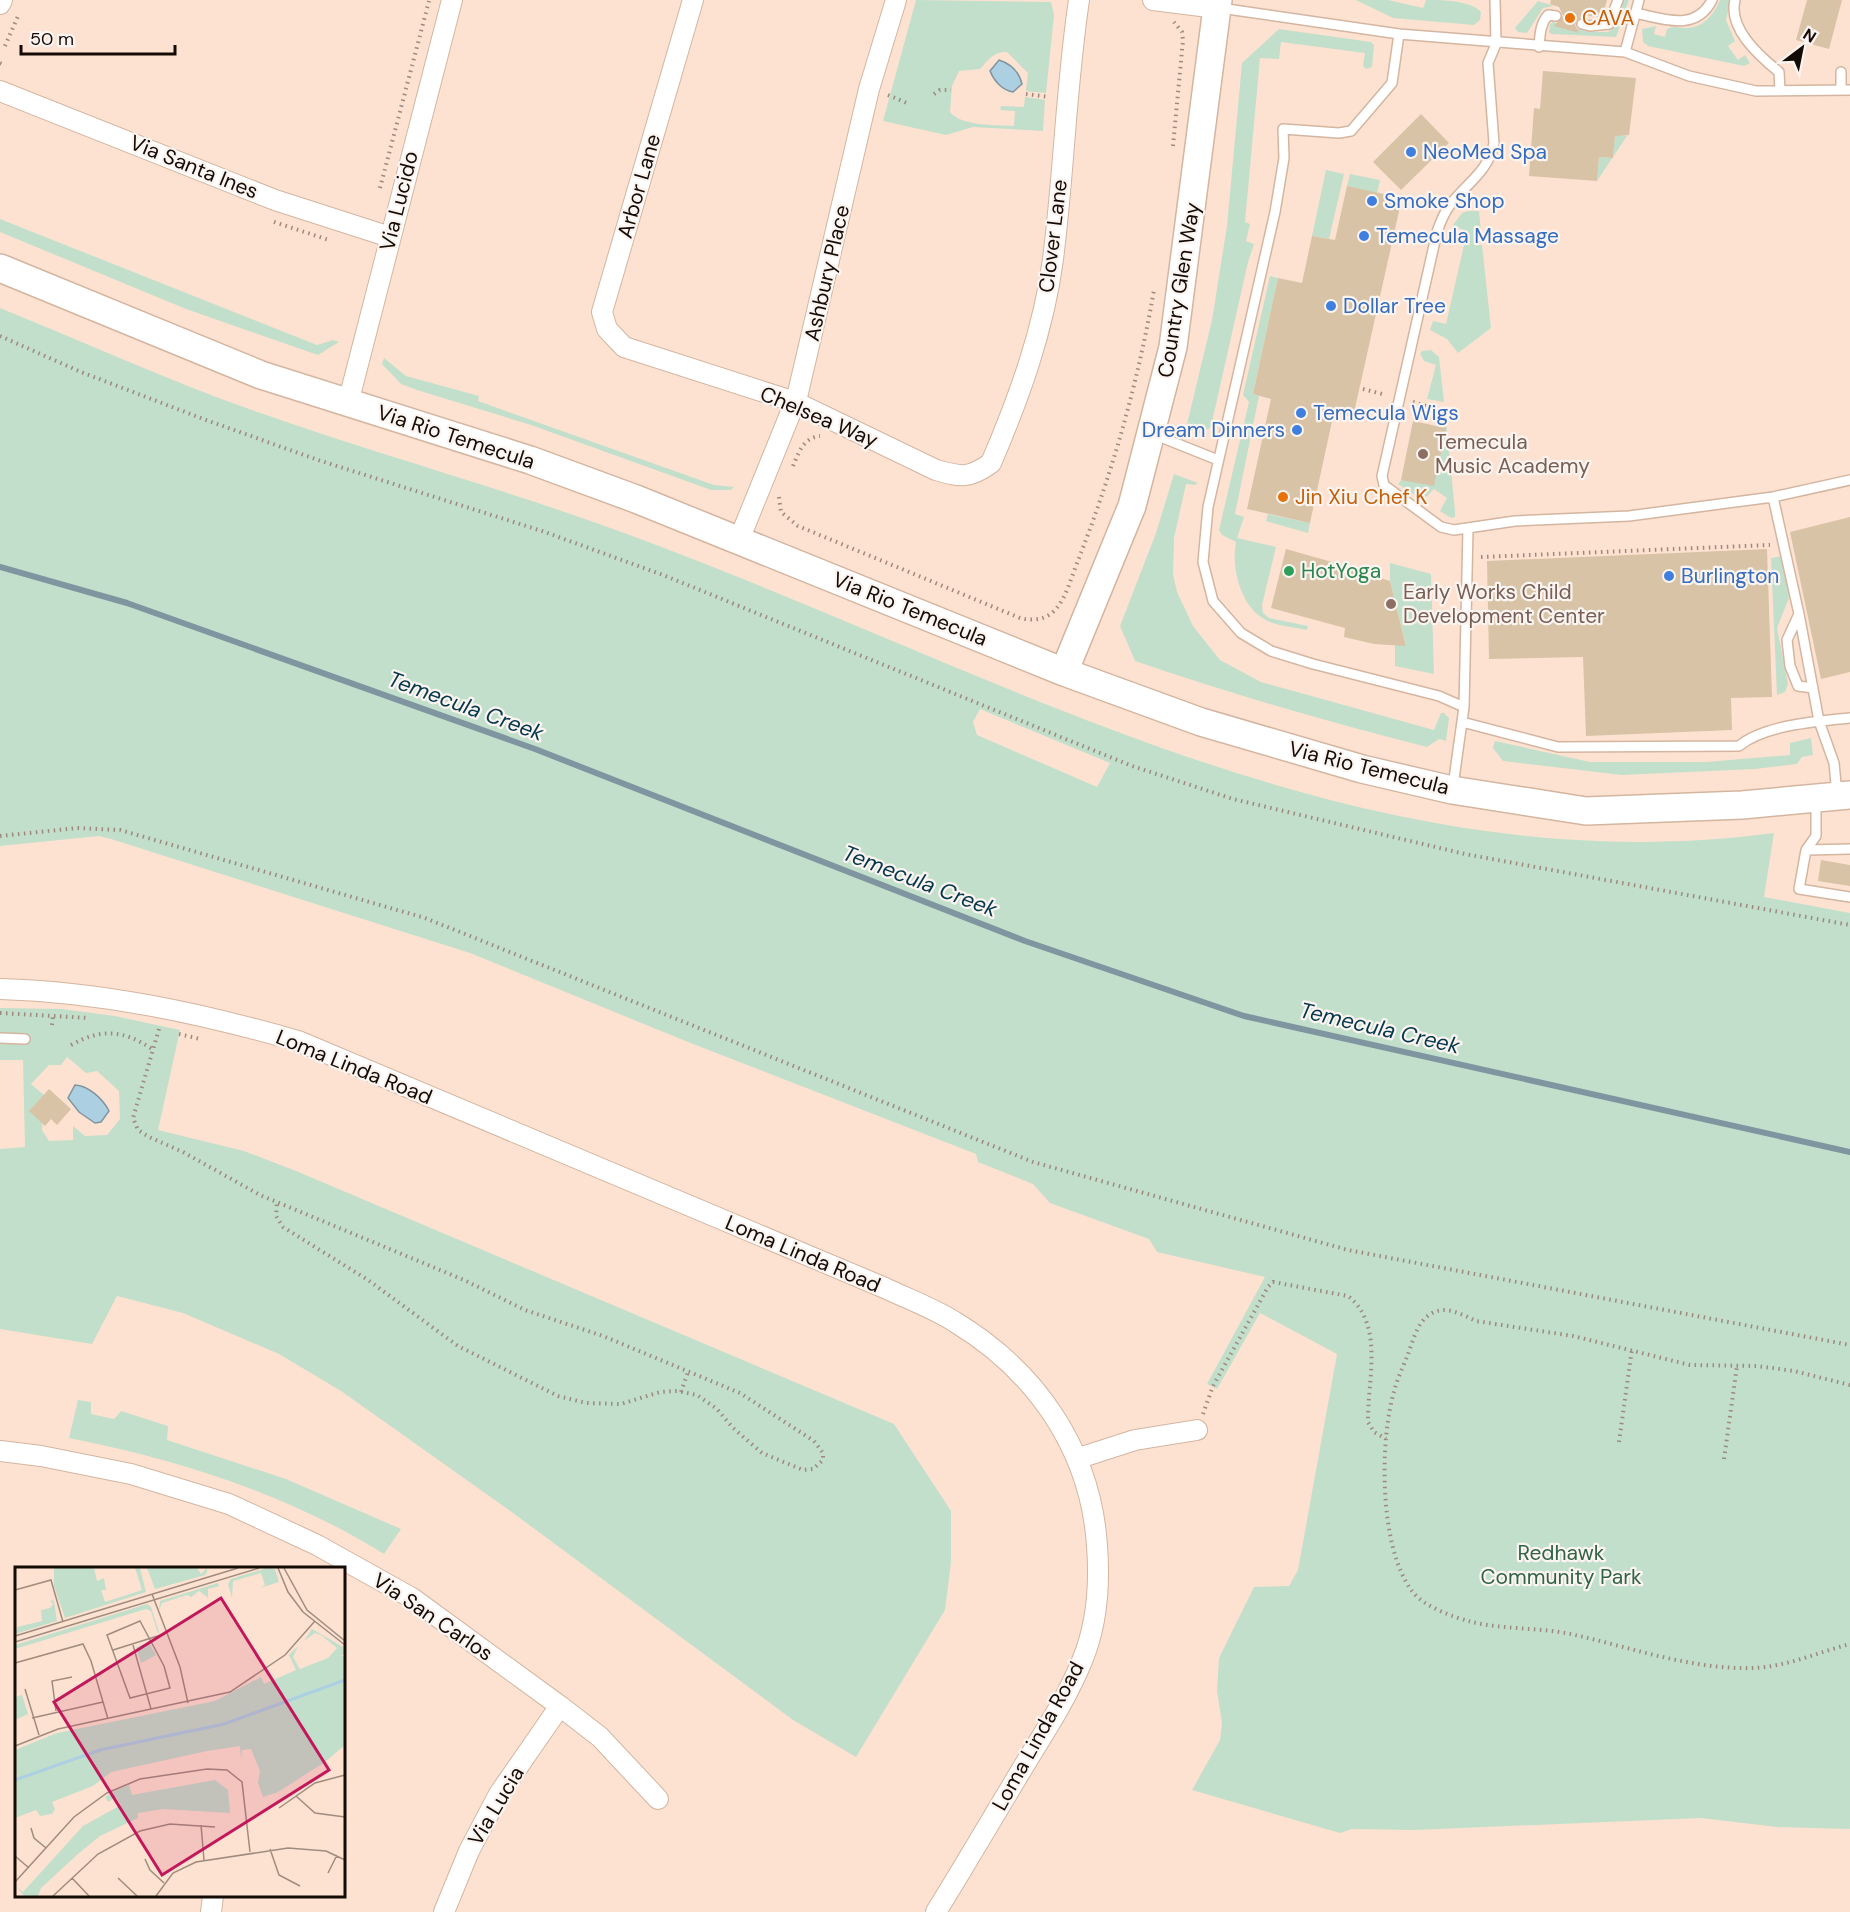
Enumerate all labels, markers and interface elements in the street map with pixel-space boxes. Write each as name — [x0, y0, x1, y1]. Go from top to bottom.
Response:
place label: CAVA — [1582, 4, 1635, 32]
marker: CAVA — [1563, 11, 1577, 25]
scale bar — [21, 18, 176, 56]
north arrow — [1772, 18, 1832, 78]
text: N — [1799, 24, 1820, 48]
text: 50 m — [30, 27, 74, 51]
street label: Via Santa Ines — [126, 128, 262, 206]
street label: Arbor Lane — [611, 131, 667, 241]
place label: NeoMed Spa — [1423, 138, 1547, 166]
marker: NeoMed Spa — [1404, 145, 1418, 159]
street label: Via Lucido — [373, 148, 425, 254]
street label: Clover Lane — [1032, 178, 1074, 294]
place label: Smoke Shop — [1384, 187, 1505, 215]
marker: Smoke Shop — [1365, 194, 1379, 208]
street label: Country Glen Way — [1151, 200, 1207, 380]
street label: Ashbury Place — [798, 202, 856, 344]
place label: Temecula Massage — [1376, 222, 1559, 250]
marker: Temecula Massage — [1357, 229, 1371, 243]
place label: Dollar Tree — [1343, 292, 1446, 320]
marker: Dollar Tree — [1324, 299, 1338, 313]
street label: Chelsea Way — [756, 380, 882, 454]
street label: Via Rio Temecula — [374, 398, 538, 476]
place label: Temecula Wigs — [1313, 399, 1459, 427]
marker: Temecula Wigs — [1294, 406, 1308, 420]
place label: Dream Dinners — [1142, 416, 1285, 444]
marker: Dream Dinners — [1290, 423, 1304, 437]
place label: Temecula Music Academy — [1435, 428, 1590, 480]
marker: Temecula Music Academy — [1416, 447, 1430, 461]
place label: Jin Xiu Chef K — [1295, 483, 1428, 511]
marker: Jin Xiu Chef K — [1276, 490, 1290, 504]
place label: HotYoga — [1301, 557, 1381, 585]
place label: Burlington — [1681, 562, 1779, 590]
marker: HotYoga — [1282, 564, 1296, 578]
street label: Via Rio Temecula — [829, 565, 991, 653]
marker: Burlington — [1662, 569, 1676, 583]
place label: Early Works Child Development Center — [1403, 578, 1605, 630]
marker: Early Works Child Development Center — [1384, 597, 1398, 611]
water label: Temecula Creek — [384, 664, 549, 748]
street label: Via Rio Temecula — [1286, 735, 1452, 801]
water label: Temecula Creek — [838, 838, 1002, 924]
water label: Temecula Creek — [1297, 995, 1464, 1061]
street label: Loma Linda Road — [272, 1023, 436, 1111]
street label: Loma Linda Road — [721, 1209, 885, 1299]
park label: Redhawk Community Park — [1480, 1539, 1642, 1591]
street label: Via San Carlos — [367, 1566, 499, 1668]
inset map — [15, 1567, 345, 1897]
street label: Loma Linda Road — [986, 1657, 1090, 1815]
street label: Via Lucia — [461, 1761, 531, 1851]

